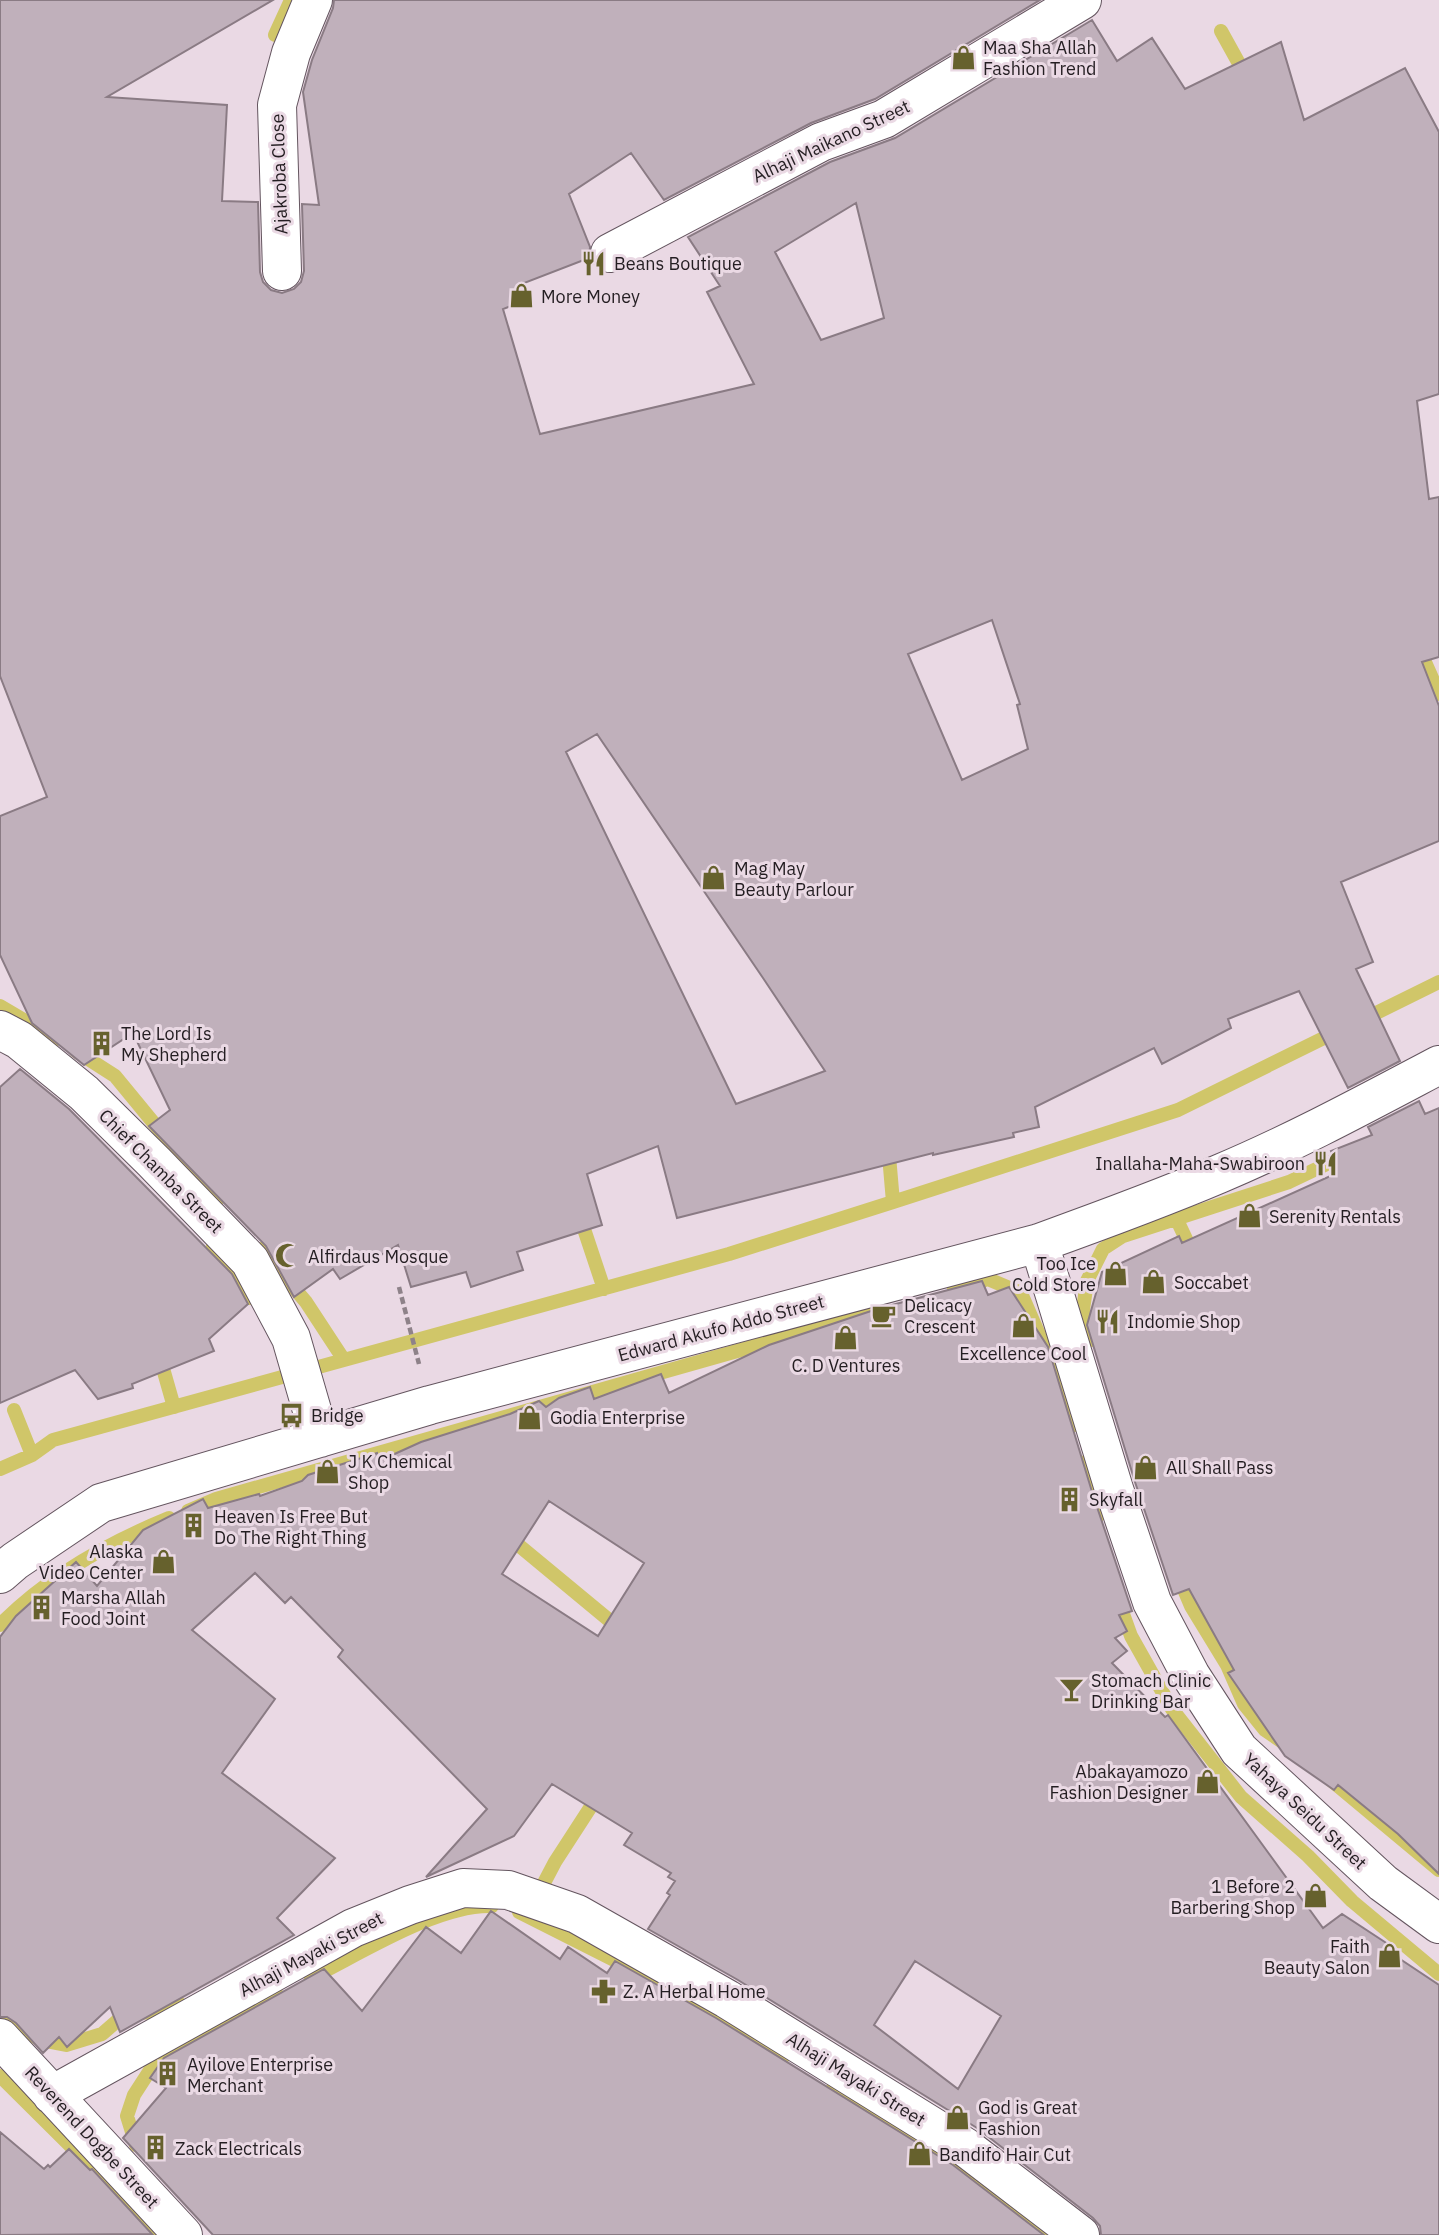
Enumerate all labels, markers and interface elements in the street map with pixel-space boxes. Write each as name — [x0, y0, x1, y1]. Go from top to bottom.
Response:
place label: Maa Sha Allah Fashion Trend — [983, 36, 1097, 80]
shop icon: Maa Sha Allah Fashion Trend — [949, 43, 977, 71]
street label: Alhaji Maikano Street — [749, 94, 913, 188]
street label: Ajakroba Close — [265, 113, 293, 235]
restaurant icon: Beans Boutique — [580, 249, 608, 277]
place label: Beans Boutique — [614, 252, 742, 275]
shop icon: More Money — [507, 282, 535, 310]
place label: More Money — [541, 285, 640, 308]
place label: Mag May Beauty Parlour — [734, 857, 854, 901]
shop icon: Mag May Beauty Parlour — [700, 864, 728, 892]
place label: The Lord Is My Shepherd — [121, 1022, 227, 1066]
building icon: The Lord Is My Shepherd — [87, 1029, 115, 1057]
street label: Chief Chamba Street — [94, 1104, 228, 1238]
restaurant icon: Inallaha-Maha-Swabiroon — [1311, 1149, 1339, 1177]
place label: Inallaha-Maha-Swabiroon — [1095, 1152, 1305, 1175]
shop icon: Serenity Rentals — [1235, 1202, 1263, 1230]
place label: Serenity Rentals — [1269, 1205, 1401, 1228]
mosque icon: Alfirdaus Mosque — [274, 1242, 302, 1270]
place label: Alfirdaus Mosque — [308, 1245, 449, 1268]
place label: Too Ice Cold Store — [1012, 1252, 1096, 1296]
shop icon: Too Ice Cold Store — [1102, 1259, 1130, 1287]
shop icon: Soccabet — [1140, 1268, 1168, 1296]
place label: Soccabet — [1174, 1271, 1249, 1294]
street label: Edward Akufo Addo Street — [615, 1289, 827, 1367]
place label: Delicacy Crescent — [904, 1294, 976, 1338]
cafe icon: Delicacy Crescent — [870, 1301, 898, 1329]
restaurant icon: Indomie Shop — [1093, 1307, 1121, 1335]
place label: Indomie Shop — [1127, 1310, 1241, 1333]
shop icon: Excellence Cool — [1009, 1312, 1037, 1340]
shop icon: C. D Ventures — [832, 1324, 860, 1352]
place label: Excellence Cool — [959, 1342, 1087, 1365]
place label: C. D Ventures — [792, 1354, 900, 1377]
bus stop icon: Bridge — [277, 1401, 305, 1429]
shop icon: Godia Enterprise — [516, 1403, 544, 1431]
place label: Bridge — [311, 1404, 364, 1427]
place label: Godia Enterprise — [550, 1406, 685, 1429]
place label: J K Chemical Shop — [348, 1450, 452, 1494]
shop icon: All Shall Pass — [1132, 1453, 1160, 1481]
place label: All Shall Pass — [1166, 1456, 1274, 1479]
shop icon: J K Chemical Shop — [314, 1457, 342, 1485]
building icon: Skyfall — [1055, 1485, 1083, 1513]
place label: Skyfall — [1089, 1488, 1143, 1511]
place label: Heaven Is Free But Do The Right Thing — [214, 1505, 368, 1549]
building icon: Heaven Is Free But Do The Right Thing — [180, 1512, 208, 1540]
place label: Alaska Video Center — [39, 1540, 143, 1584]
shop icon: Alaska Video Center — [149, 1547, 177, 1575]
place label: Marsha Allah Food Joint — [61, 1586, 166, 1630]
building icon: Marsha Allah Food Joint — [27, 1593, 55, 1621]
place label: Stomach Clinic Drinking Bar — [1091, 1669, 1211, 1713]
bar icon: Stomach Clinic Drinking Bar — [1057, 1676, 1085, 1704]
street label: Yahaya Seidu Street — [1238, 1748, 1372, 1874]
place label: Abakayamozo Fashion Designer — [1050, 1760, 1188, 1804]
shop icon: Abakayamozo Fashion Designer — [1194, 1767, 1222, 1795]
place label: 1 Before 2 Barbering Shop — [1170, 1875, 1295, 1919]
shop icon: 1 Before 2 Barbering Shop — [1301, 1882, 1329, 1910]
street label: Alhaji Mayaki Street — [235, 1906, 387, 2002]
place label: Faith Beauty Salon — [1264, 1935, 1370, 1979]
shop icon: Faith Beauty Salon — [1376, 1942, 1404, 1970]
pharmacy icon: Z. A Herbal Home — [589, 1977, 617, 2005]
place label: Z. A Herbal Home — [623, 1980, 766, 2003]
street label: Alhaji Mayaki Street — [782, 2027, 930, 2131]
place label: Ayilove Enterprise Merchant — [187, 2053, 333, 2097]
building icon: Ayilove Enterprise Merchant — [153, 2060, 181, 2088]
street label: Reverend Dogbe Street — [20, 2061, 164, 2213]
place label: God is Great Fashion — [978, 2096, 1078, 2140]
shop icon: God is Great Fashion — [944, 2103, 972, 2131]
building icon: Zack Electricals — [141, 2134, 169, 2162]
place label: Zack Electricals — [175, 2137, 302, 2160]
shop icon: Bandifo Hair Cut — [905, 2140, 933, 2168]
place label: Bandifo Hair Cut — [939, 2143, 1071, 2166]

